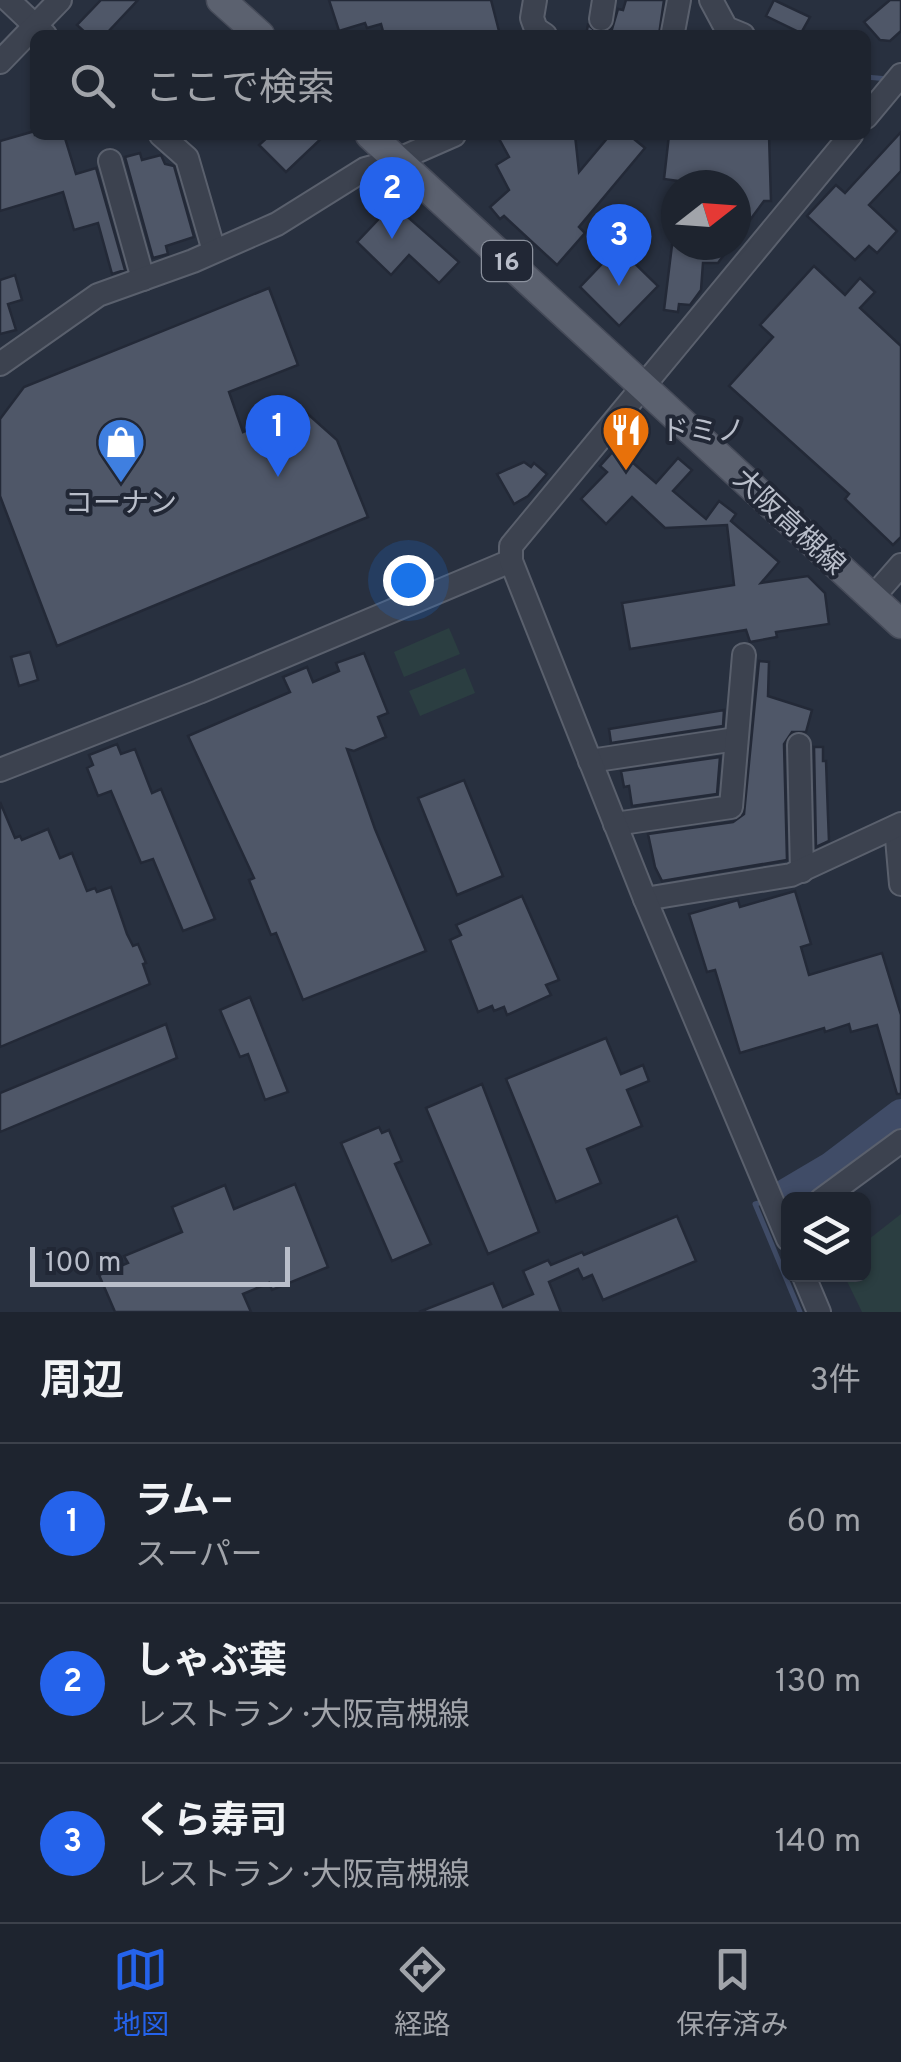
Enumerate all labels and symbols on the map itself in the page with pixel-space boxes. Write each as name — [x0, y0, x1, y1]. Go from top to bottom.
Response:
pin: 2 — [360, 156, 424, 239]
north arrow — [661, 170, 751, 260]
pin: 3 — [586, 204, 652, 286]
road number: 16 — [482, 241, 532, 281]
pin: 1 — [246, 394, 310, 477]
restaurant icon: ドミノ — [600, 404, 652, 472]
place label: ドミノ — [661, 415, 745, 451]
shop icon: コーナン — [95, 416, 147, 484]
street label: 大阪高槻線 — [724, 462, 851, 584]
place label: コーナン — [65, 487, 177, 523]
your location — [383, 555, 434, 606]
scale bar — [30, 1242, 290, 1286]

